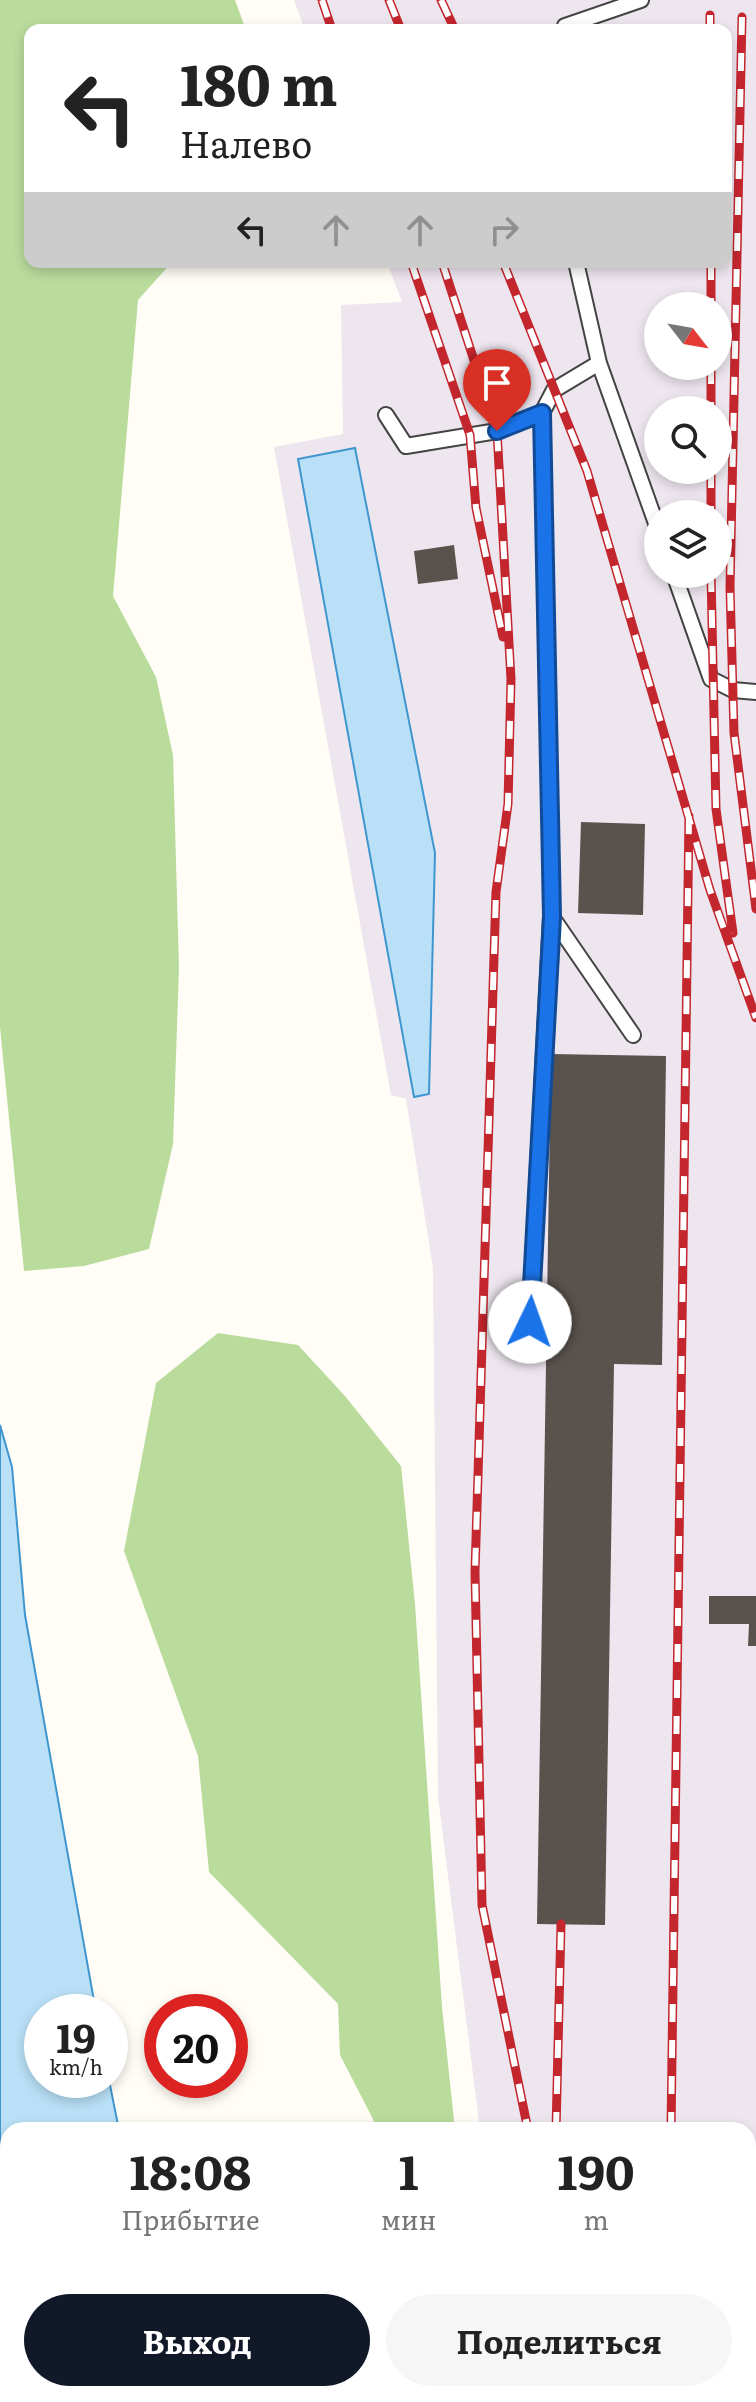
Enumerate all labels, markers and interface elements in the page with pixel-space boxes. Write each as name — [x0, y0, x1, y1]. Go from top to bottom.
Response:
text: 180 m — [180, 40, 338, 123]
icon: left — [48, 56, 152, 160]
text: Налево — [180, 116, 312, 169]
icon: left — [230, 208, 274, 252]
icon: ahead — [314, 208, 358, 252]
icon: ahead — [398, 208, 442, 252]
icon: right — [482, 208, 526, 252]
north arrow — [644, 292, 732, 380]
map controls — [644, 292, 732, 588]
pin — [463, 349, 531, 431]
icon: arrive — [475, 361, 519, 405]
button: search — [644, 396, 732, 484]
button: layers — [644, 500, 732, 588]
position arrow — [488, 1280, 572, 1364]
speed limit sign: 20 — [144, 1994, 248, 2098]
text: 19 — [56, 2006, 96, 2065]
text: km/h — [49, 2051, 103, 2081]
text: 18:08 — [130, 2134, 251, 2205]
text: 1 — [399, 2134, 419, 2205]
text: 190 — [558, 2134, 635, 2205]
text: Прибытие — [121, 2199, 260, 2238]
text: мин — [381, 2199, 436, 2238]
text: m — [583, 2199, 609, 2238]
button: Выход — [24, 2294, 370, 2386]
button: Поделиться — [386, 2294, 732, 2386]

